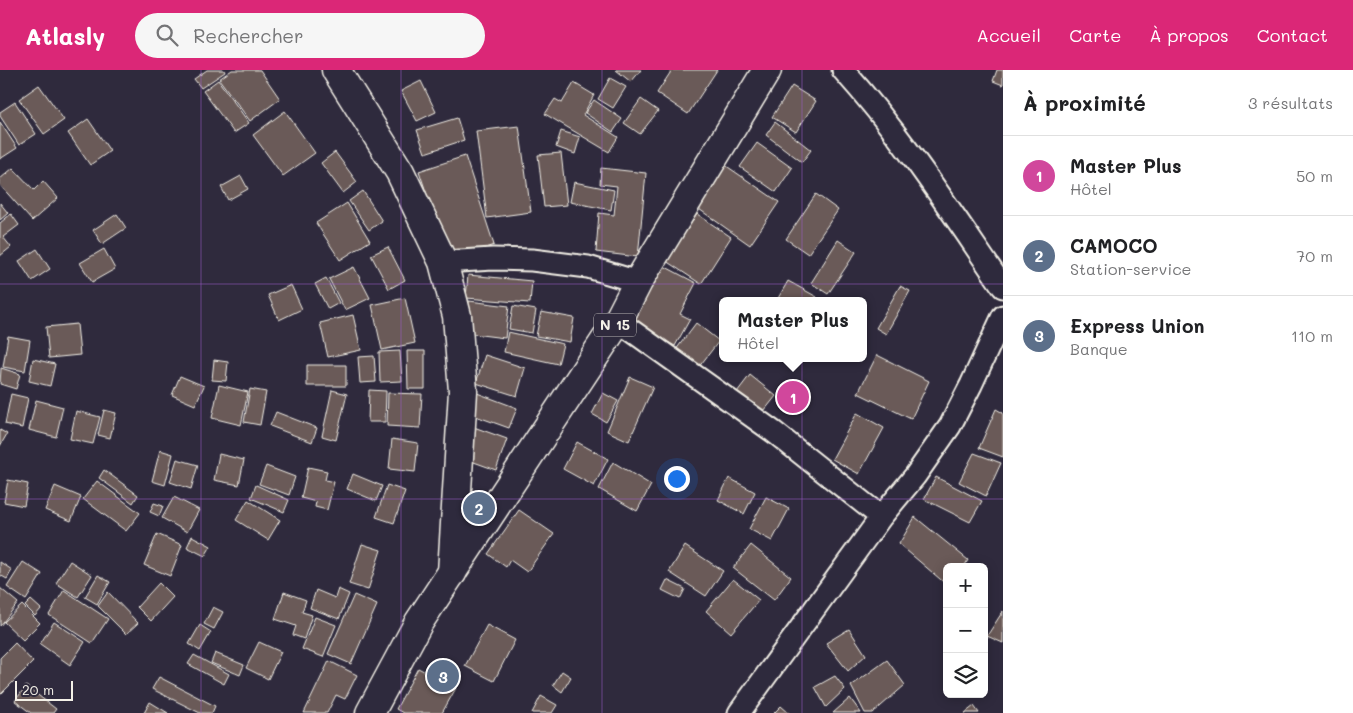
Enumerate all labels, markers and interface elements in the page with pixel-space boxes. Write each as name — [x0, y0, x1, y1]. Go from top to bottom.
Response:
search box — [135, 13, 485, 58]
text: Atlasly — [25, 20, 105, 51]
icon: search — [153, 21, 181, 49]
text: Rechercher — [193, 23, 304, 48]
text: Accueil — [976, 23, 1041, 47]
text: Carte — [1069, 23, 1121, 47]
text: À propos — [1149, 23, 1229, 47]
text: Contact — [1257, 23, 1328, 47]
text: À proximité — [1023, 89, 1146, 116]
text: 3 résultats — [1248, 92, 1333, 113]
text: Master Plus — [1070, 153, 1182, 178]
text: 1 — [1035, 165, 1043, 186]
text: 50 m — [1296, 165, 1333, 186]
text: Hôtel — [1070, 178, 1112, 199]
text: CAMOCO — [1070, 233, 1158, 258]
text: 2 — [1035, 245, 1043, 266]
text: 70 m — [1296, 245, 1333, 266]
text: Station-service — [1070, 258, 1191, 279]
popup — [719, 297, 867, 362]
text: Master Plus — [737, 307, 849, 332]
text: Express Union — [1070, 313, 1204, 338]
road number: N 15 — [594, 314, 636, 336]
text: 3 — [1034, 325, 1044, 346]
text: 110 m — [1291, 325, 1333, 346]
text: Hôtel — [737, 332, 779, 353]
text: Banque — [1070, 338, 1128, 359]
pin: 1 — [777, 378, 809, 416]
your location — [664, 466, 690, 492]
pin: 2 — [463, 489, 495, 527]
map controls — [943, 563, 988, 698]
button: + — [943, 563, 988, 608]
button: − — [943, 608, 988, 653]
button: layers — [943, 653, 988, 698]
pin: 3 — [427, 657, 459, 695]
scale bar — [15, 678, 72, 701]
text: 20 m — [22, 680, 54, 699]

